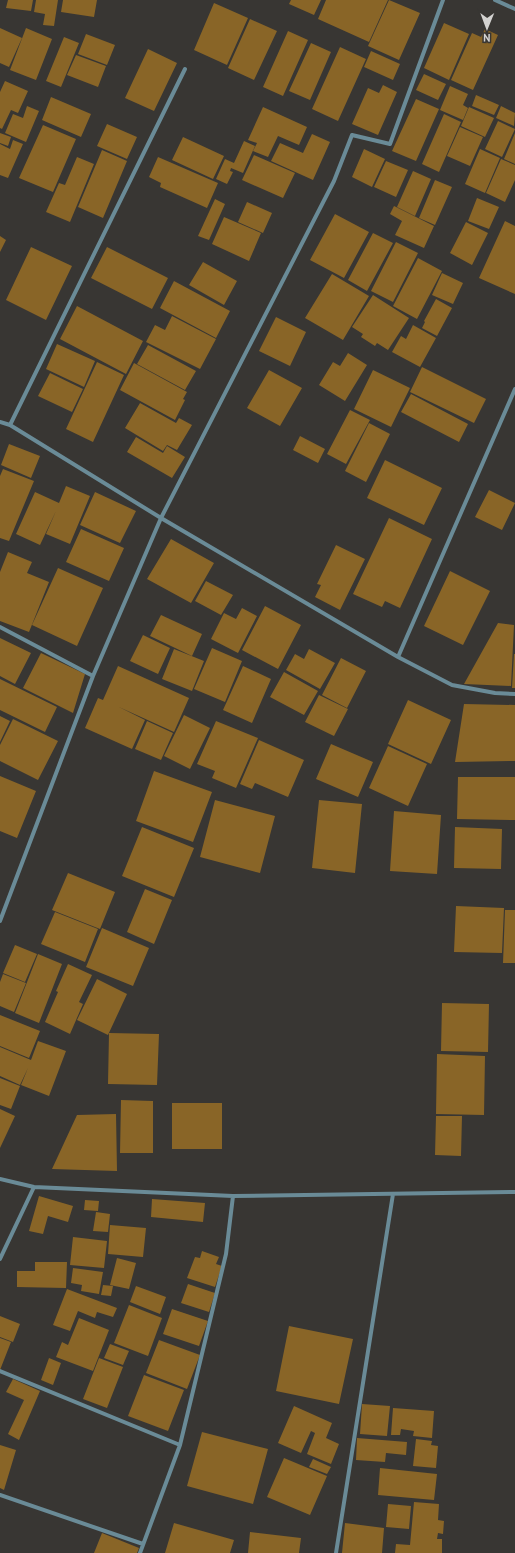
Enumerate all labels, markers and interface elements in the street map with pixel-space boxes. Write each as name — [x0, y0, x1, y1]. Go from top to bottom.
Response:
north arrow — [467, 8, 507, 48]
text: N — [483, 31, 491, 45]

